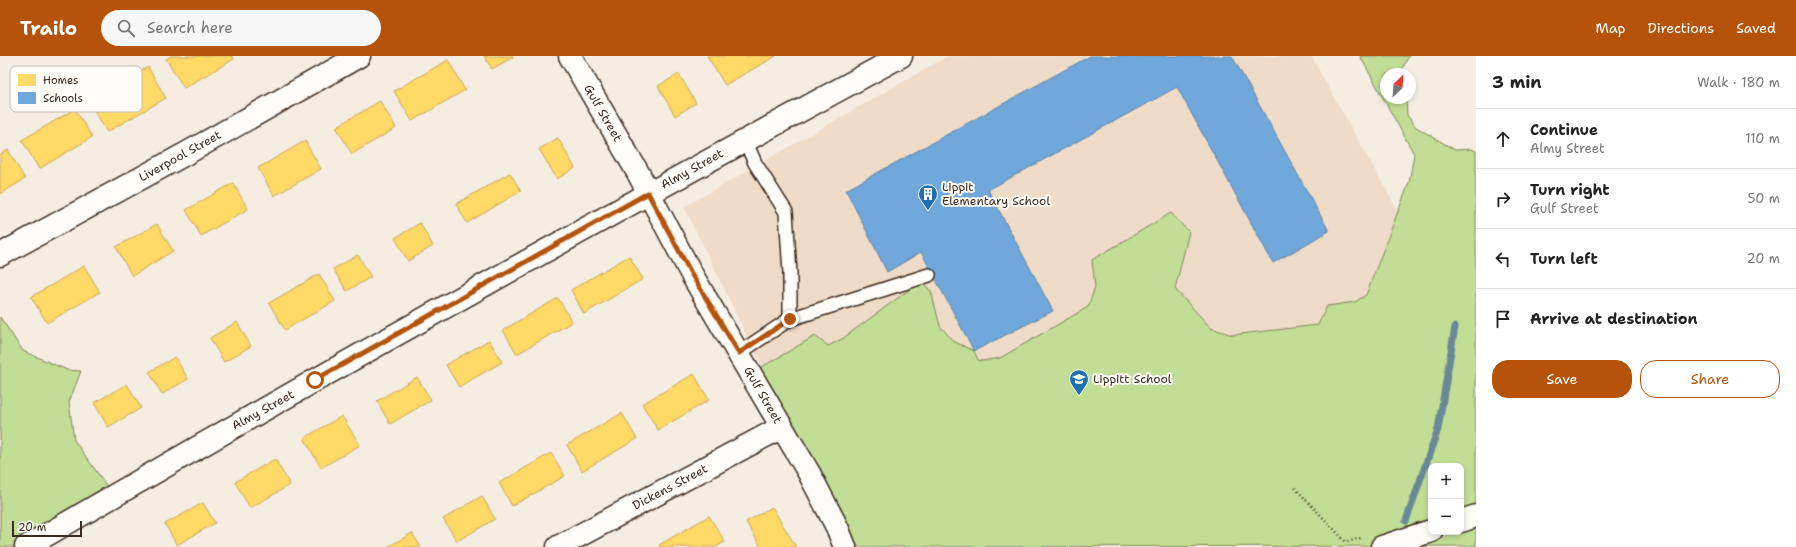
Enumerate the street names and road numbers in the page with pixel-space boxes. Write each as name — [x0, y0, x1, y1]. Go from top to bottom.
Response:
street label: Gulf Street — [580, 82, 626, 144]
street label: Liverpool Street — [136, 127, 224, 185]
street label: Almy Street — [658, 145, 726, 193]
street label: Gulf Street — [740, 364, 786, 426]
street label: Almy Street — [229, 386, 297, 434]
street label: Dickens Street — [630, 461, 710, 513]

